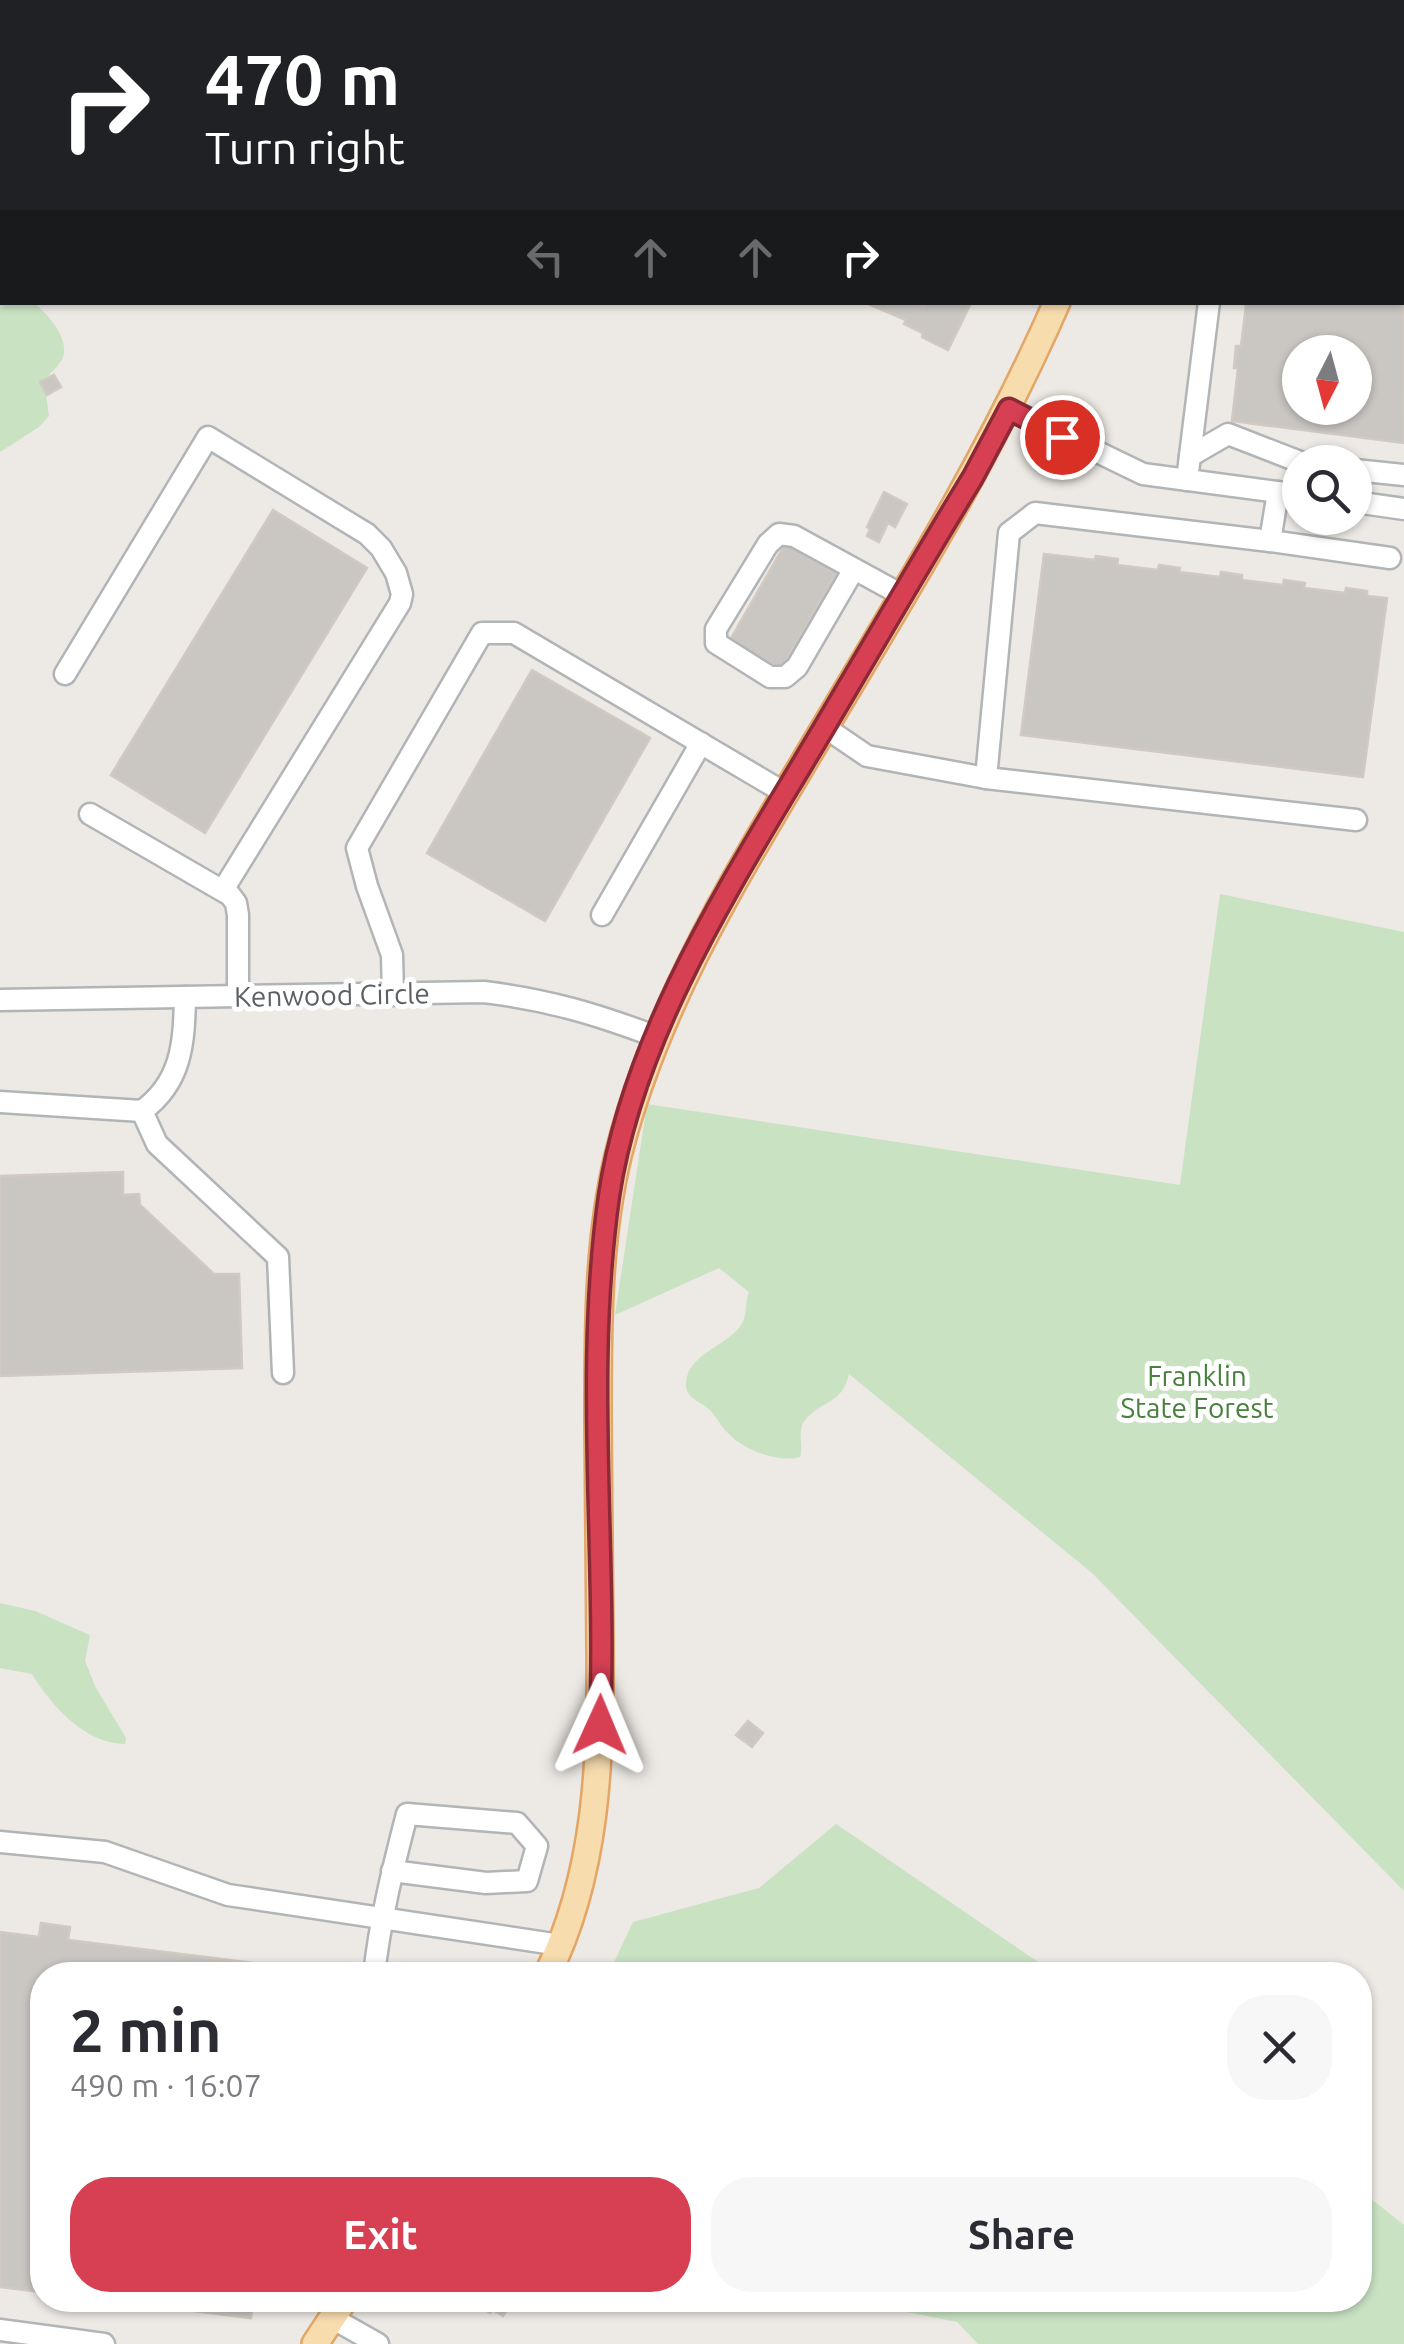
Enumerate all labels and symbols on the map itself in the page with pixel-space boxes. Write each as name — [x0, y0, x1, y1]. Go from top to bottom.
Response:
north arrow — [1282, 335, 1372, 425]
pin — [1020, 395, 1105, 480]
street label: Kenwood Circle — [234, 977, 430, 1012]
park label: Franklin State Forest — [1120, 1360, 1274, 1423]
position arrow — [548, 1673, 652, 1777]

